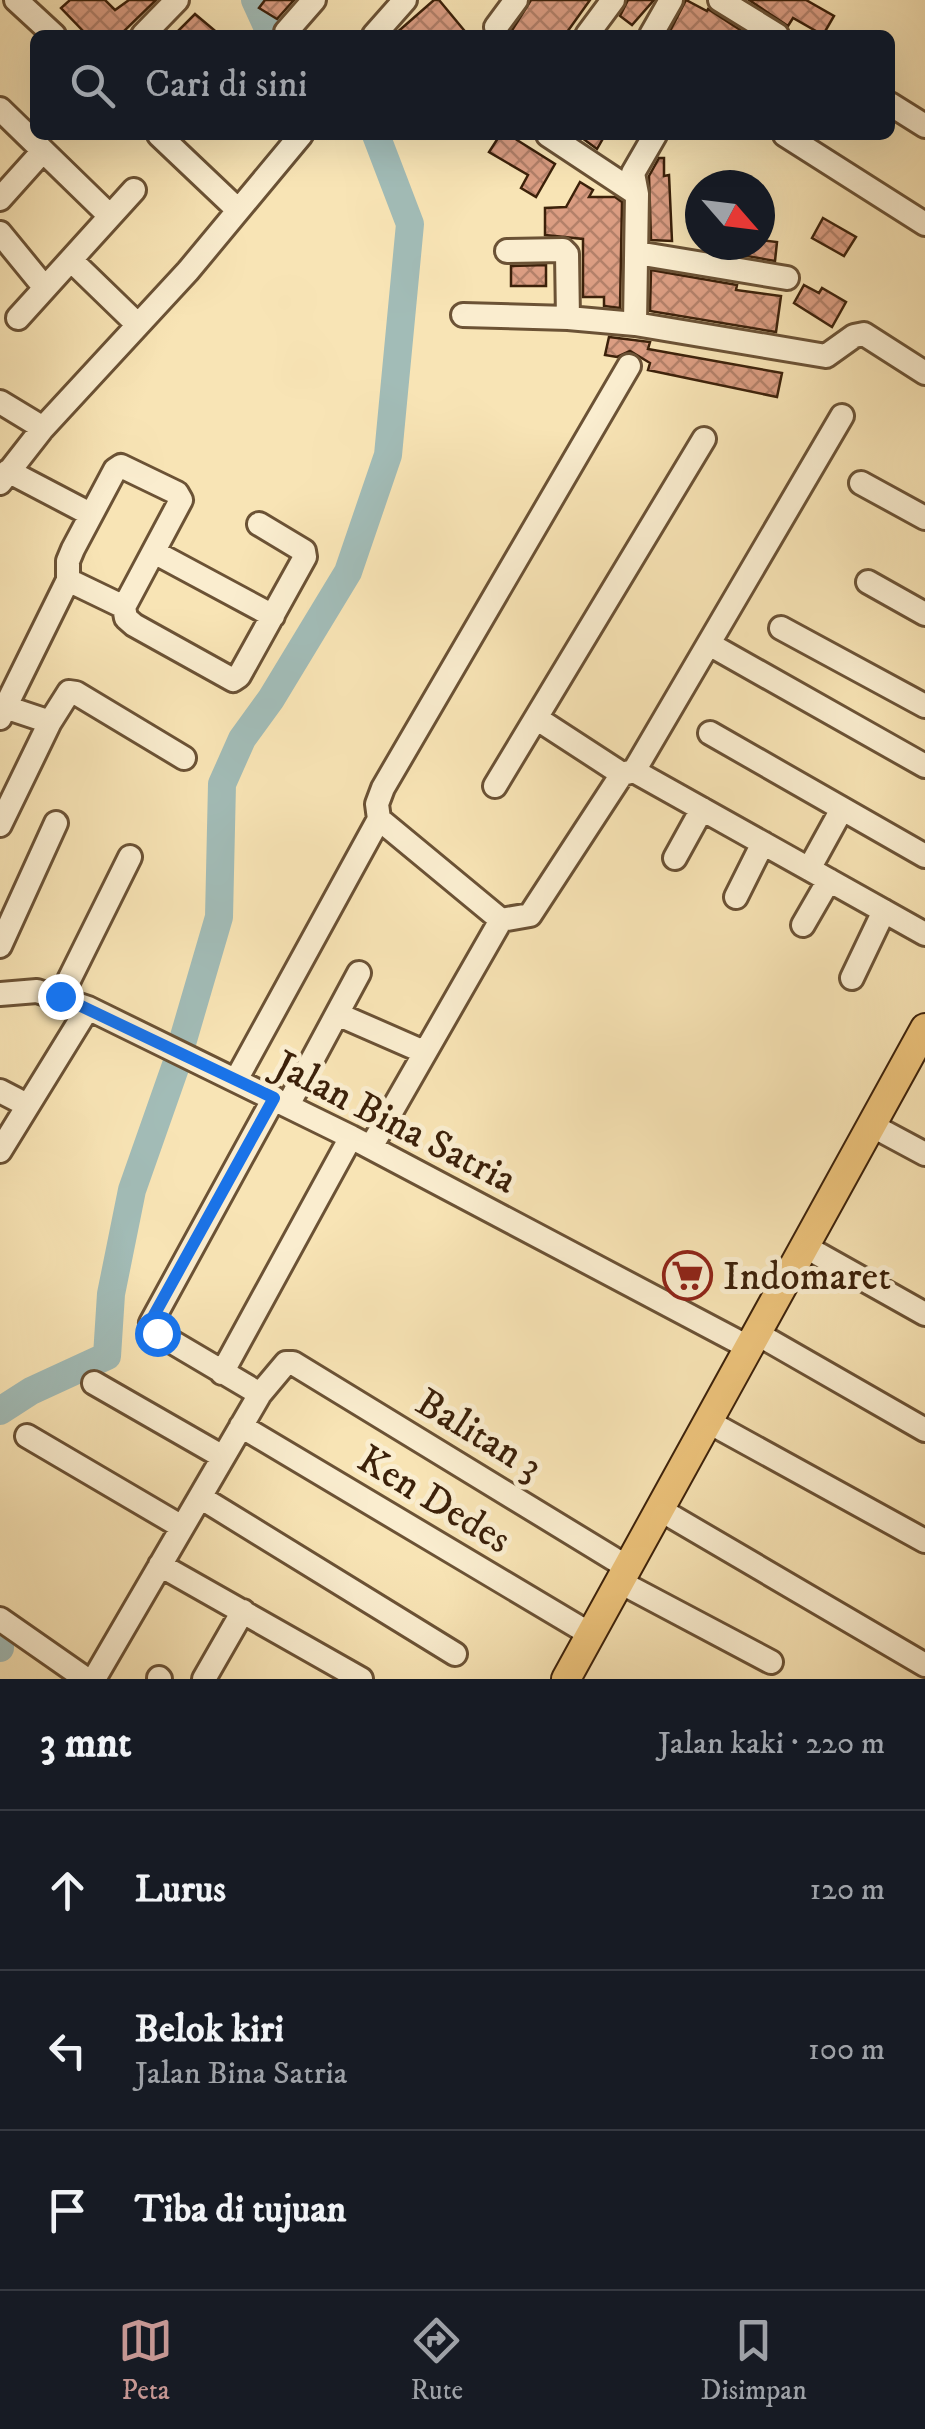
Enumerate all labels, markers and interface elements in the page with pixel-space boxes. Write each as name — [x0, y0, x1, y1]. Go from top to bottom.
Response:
search box — [30, 30, 895, 140]
icon: search — [65, 58, 120, 113]
text: Cari di sini — [145, 61, 308, 109]
north arrow — [685, 170, 775, 260]
route end — [38, 974, 84, 1020]
street label: Jalan Bina Satria — [261, 1039, 524, 1206]
supermarket icon: Indomaret — [662, 1249, 714, 1301]
place label: Indomaret — [723, 1253, 891, 1303]
route start — [135, 1311, 181, 1357]
street label: Balitan 3 — [406, 1378, 551, 1493]
street label: Ken Dedes — [348, 1435, 519, 1566]
text: 3 mnt — [40, 1718, 131, 1770]
text: Jalan kaki · 220 m — [658, 1724, 885, 1764]
icon: ahead — [40, 1863, 95, 1918]
text: Lurus — [135, 1866, 226, 1914]
text: 120 m — [809, 1870, 885, 1910]
text: Belok kiri — [135, 2006, 284, 2054]
icon: left — [40, 2023, 95, 2078]
text: 100 m — [808, 2030, 885, 2070]
text: Jalan Bina Satria — [135, 2054, 347, 2094]
icon: arrive — [40, 2183, 95, 2238]
text: Tiba di tujuan — [135, 2186, 346, 2234]
tab: Peta — [118, 2313, 173, 2408]
tab: Rute — [409, 2313, 464, 2408]
tab: Disimpan — [701, 2313, 807, 2408]

